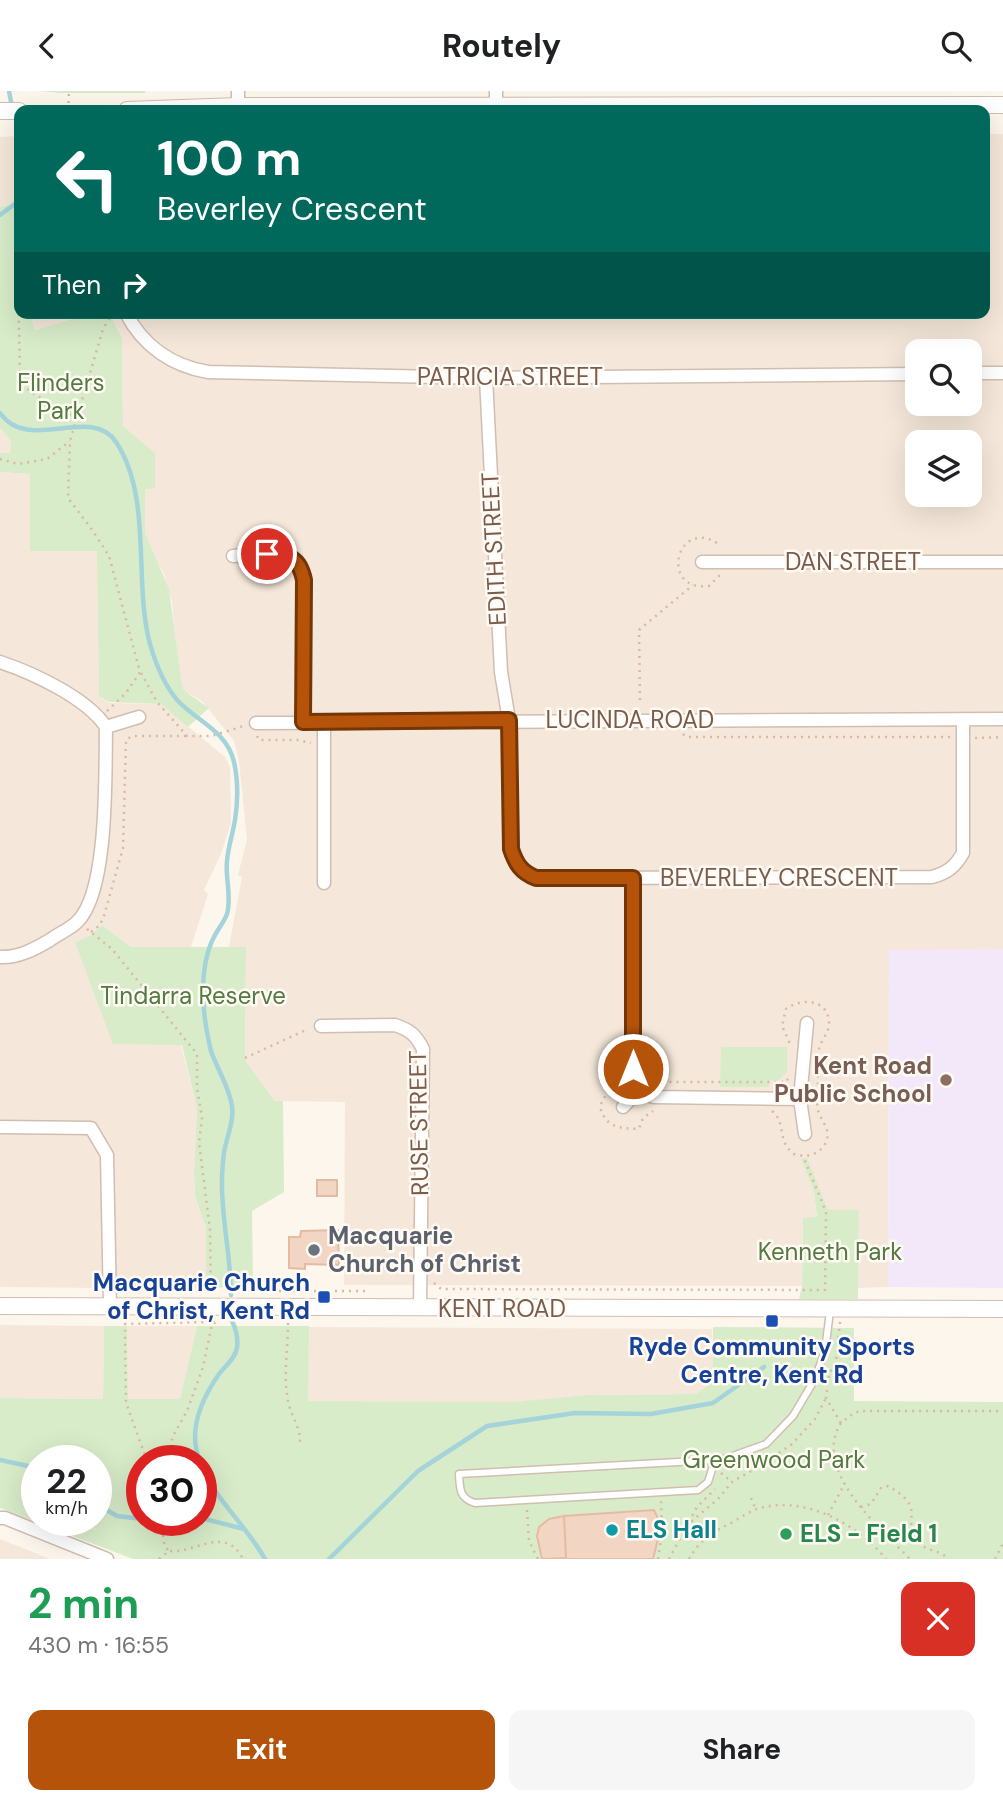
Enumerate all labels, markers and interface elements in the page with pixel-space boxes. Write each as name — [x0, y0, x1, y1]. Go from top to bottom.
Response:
text: Routely — [442, 25, 561, 67]
icon: back — [28, 27, 66, 65]
icon: search — [937, 27, 975, 65]
text: 100 m — [157, 126, 301, 190]
icon: left — [42, 133, 133, 224]
text: Beverley Crescent — [157, 188, 427, 230]
icon: right — [115, 266, 153, 304]
text: Then — [42, 268, 101, 302]
map controls — [905, 339, 982, 507]
button: search — [905, 339, 982, 416]
street label: PATRICIA STREET — [417, 361, 603, 392]
park label: Flinders Park — [17, 367, 105, 426]
button: layers — [905, 430, 982, 507]
street label: EDITH STREET — [474, 471, 513, 627]
pin — [237, 524, 297, 584]
icon: arrive — [248, 535, 286, 573]
street label: DAN STREET — [785, 546, 921, 577]
street label: LUCINDA ROAD — [546, 704, 714, 735]
street label: BEVERLEY CRESCENT — [660, 862, 898, 893]
park label: Tindarra Reserve — [100, 980, 286, 1011]
position arrow — [596, 1032, 670, 1106]
street label: RUSE STREET — [402, 1050, 435, 1196]
place label: Kent Road Public School — [774, 1050, 932, 1109]
marker: Kent Road Public School — [938, 1072, 954, 1088]
place label: Macquarie Church of Christ — [328, 1220, 521, 1279]
park label: Kenneth Park — [758, 1236, 902, 1267]
marker: Macquarie Church of Christ — [306, 1242, 322, 1258]
place label: Macquarie Church of Christ, Kent Rd — [93, 1267, 310, 1326]
marker: Macquarie Church of Christ, Kent Rd — [316, 1289, 332, 1305]
street label: KENT ROAD — [438, 1293, 566, 1324]
marker: Ryde Community Sports Centre, Kent Rd — [764, 1313, 780, 1329]
place label: Ryde Community Sports Centre, Kent Rd — [629, 1331, 915, 1390]
park label: Greenwood Park — [683, 1444, 865, 1475]
speed limit sign: 30 — [126, 1445, 217, 1536]
text: 22 — [46, 1458, 87, 1504]
text: km/h — [45, 1496, 88, 1520]
place label: ELS Hall — [626, 1514, 717, 1545]
place label: ELS - Field 1 — [800, 1518, 937, 1549]
marker: ELS Hall — [604, 1522, 620, 1538]
marker: ELS - Field 1 — [778, 1526, 794, 1542]
text: 2 min — [28, 1576, 139, 1631]
button: close — [901, 1582, 975, 1656]
text: 430 m · 16:55 — [28, 1630, 169, 1660]
button: Exit — [28, 1710, 495, 1790]
button: Share — [509, 1710, 975, 1790]

